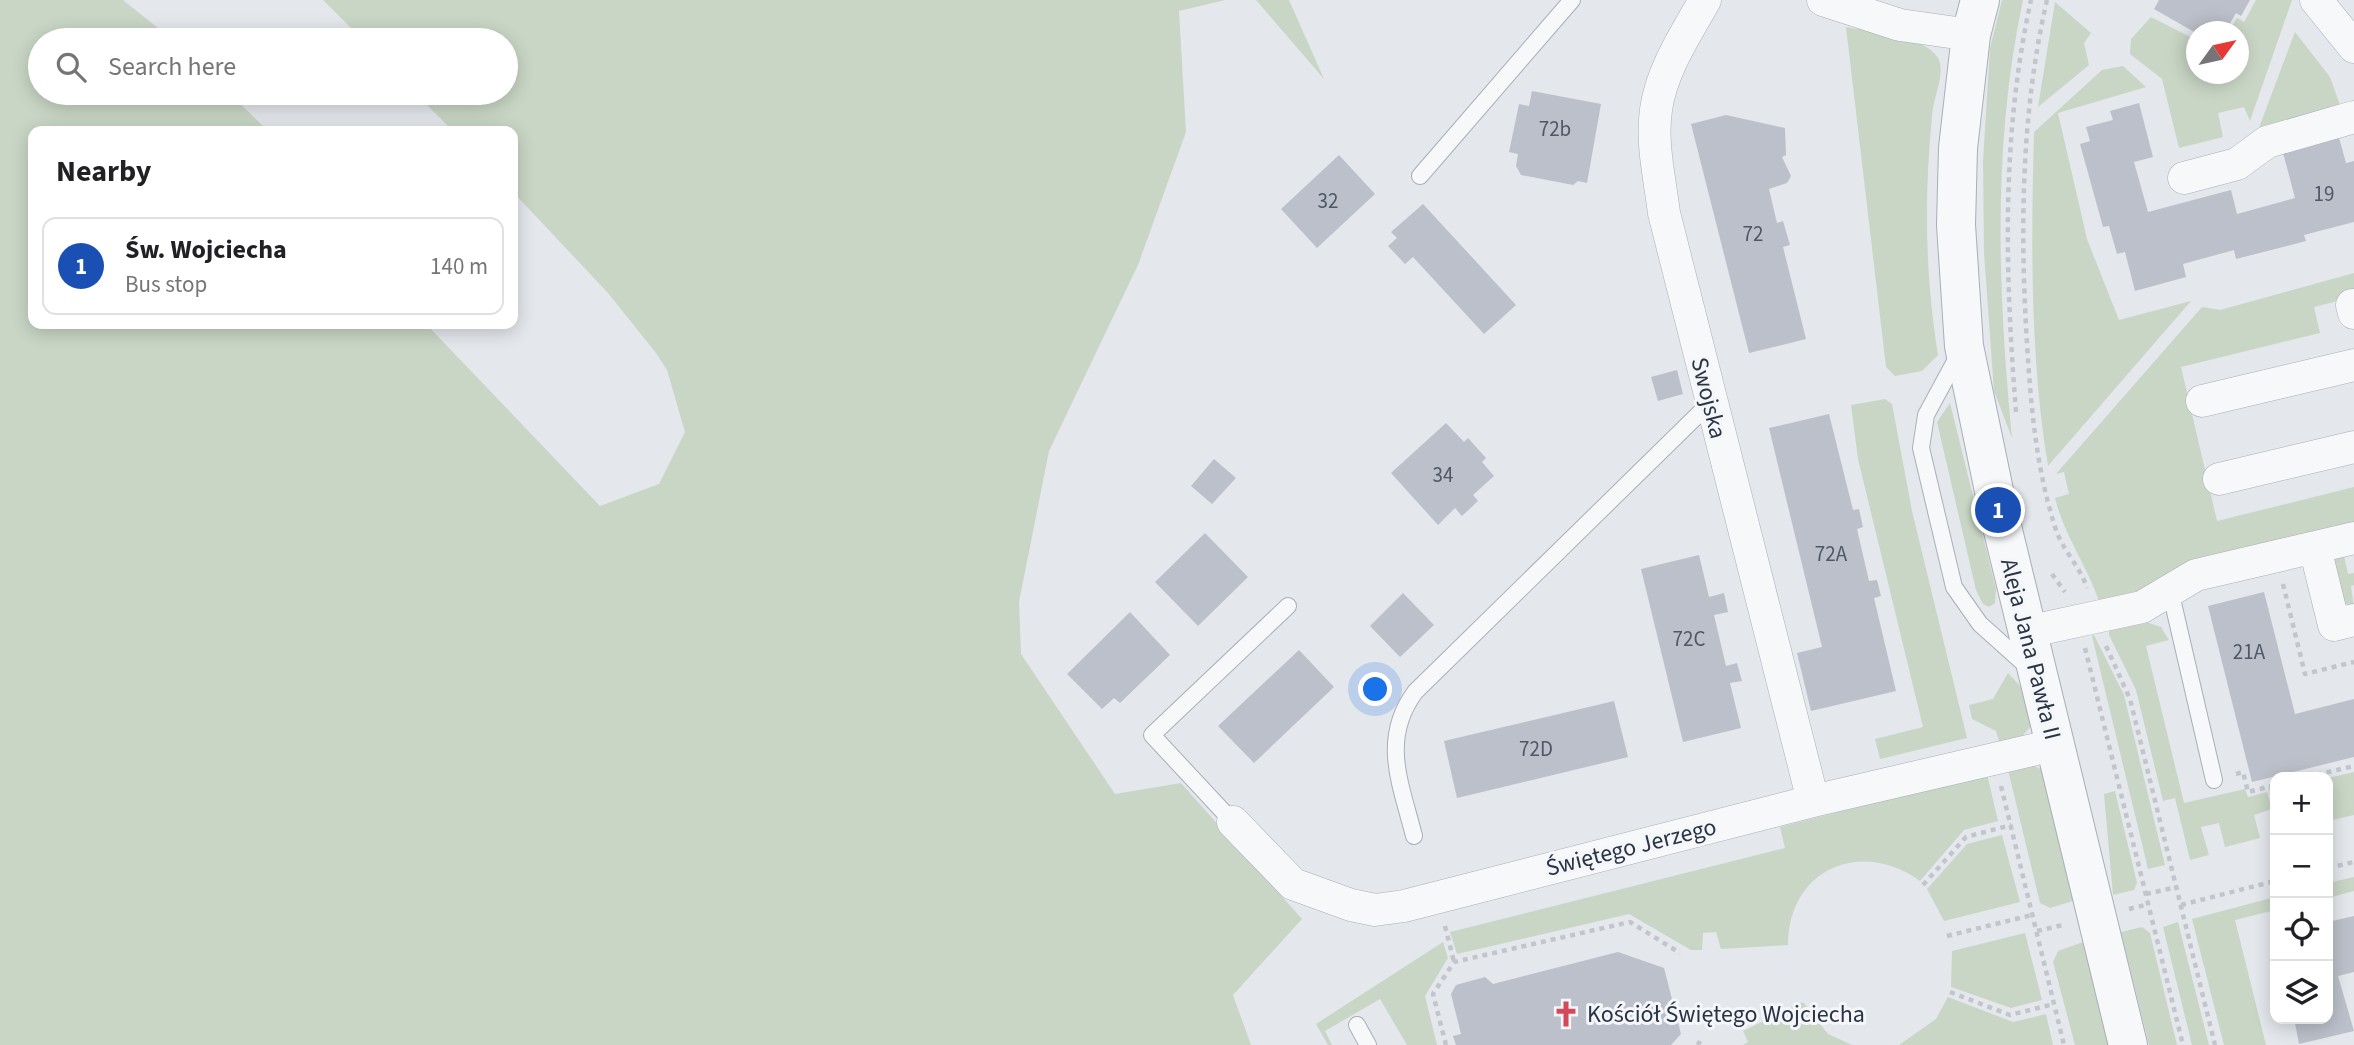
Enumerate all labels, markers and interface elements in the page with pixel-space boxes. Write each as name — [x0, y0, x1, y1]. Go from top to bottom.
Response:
north arrow — [2186, 21, 2249, 84]
search box — [28, 28, 518, 105]
icon: search — [52, 48, 90, 86]
text: Search here — [108, 48, 236, 85]
house number: 72b — [1539, 114, 1571, 144]
text: Nearby — [56, 150, 151, 193]
house number: 19 — [2314, 179, 2334, 209]
house number: 32 — [1318, 186, 1338, 216]
house number: 72 — [1743, 219, 1763, 249]
text: Św. Wojciecha — [125, 231, 287, 268]
text: 1 — [75, 250, 87, 283]
text: 140 m — [430, 250, 488, 283]
text: Bus stop — [125, 268, 207, 301]
street label: Swojska — [1682, 354, 1736, 442]
house number: 34 — [1433, 460, 1453, 490]
pin: 1 — [1975, 484, 2021, 536]
house number: 72A — [1815, 539, 1848, 569]
street label: Aleja Jana Pawła II — [1991, 555, 2070, 744]
house number: 72C — [1673, 624, 1705, 654]
house number: 21A — [2233, 637, 2266, 667]
your location — [1358, 672, 1392, 706]
house number: 72D — [1519, 734, 1553, 764]
map controls — [2270, 772, 2333, 1024]
button: + — [2270, 772, 2333, 835]
street label: Świętego Jerzego — [1542, 809, 1720, 886]
button: − — [2270, 835, 2333, 898]
button: locate — [2270, 898, 2333, 961]
button: layers — [2270, 961, 2333, 1024]
place label: Kościół Świętego Wojciecha — [1587, 997, 1865, 1032]
church icon: Kościół Świętego Wojciecha — [1551, 999, 1581, 1029]

